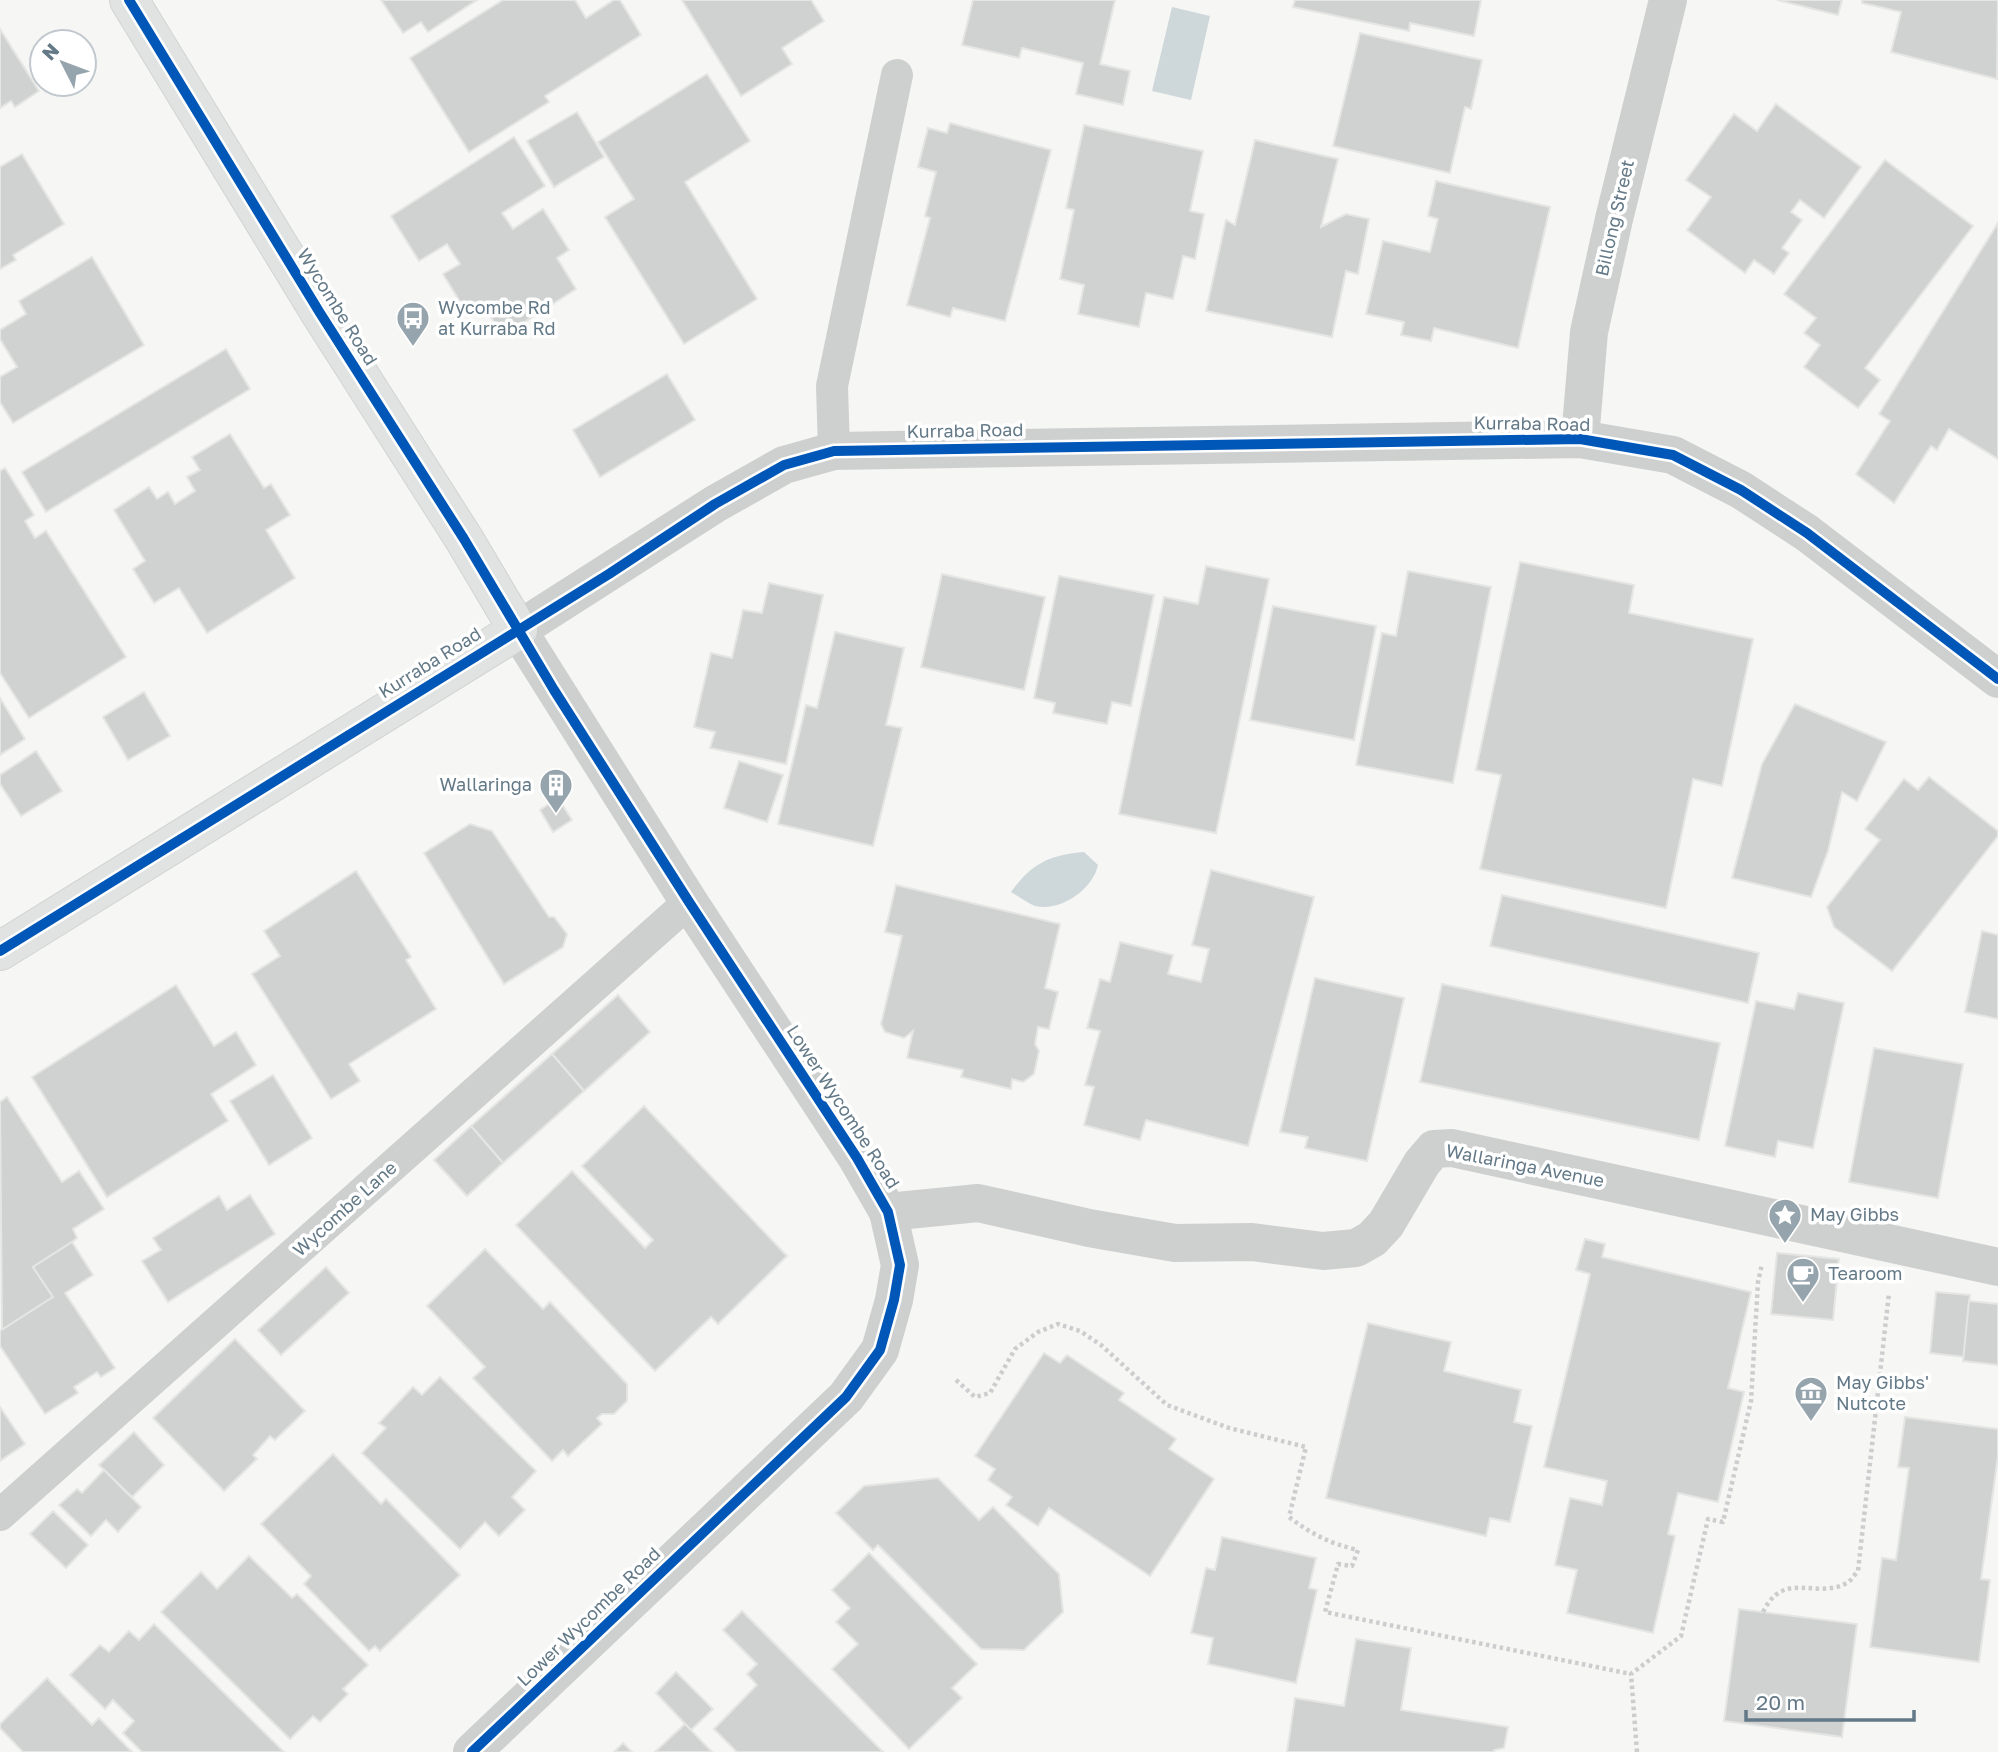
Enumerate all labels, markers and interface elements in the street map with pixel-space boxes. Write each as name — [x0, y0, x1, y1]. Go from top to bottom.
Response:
north arrow — [28, 28, 98, 98]
text: N — [37, 38, 63, 64]
street label: Billong Street — [1590, 157, 1638, 278]
street label: Wycombe Road — [293, 244, 383, 369]
place label: Wycombe Rd at Kurraba Rd — [438, 296, 556, 339]
bus stop icon: Wycombe Rd at Kurraba Rd — [394, 299, 432, 348]
street label: Kurraba Road — [1473, 411, 1591, 435]
street label: Kurraba Road — [906, 418, 1024, 442]
street label: Kurraba Road — [374, 622, 485, 702]
building icon: Wallaringa — [537, 766, 575, 815]
place label: Wallaringa — [439, 773, 532, 795]
street label: Lower Wycombe Road — [783, 1020, 905, 1192]
street label: Wallaringa Avenue — [1444, 1139, 1606, 1191]
street label: Wycombe Lane — [288, 1156, 401, 1260]
place icon: May Gibbs — [1766, 1196, 1804, 1245]
place label: May Gibbs — [1810, 1203, 1899, 1225]
cafe icon: Tearoom — [1784, 1255, 1822, 1304]
place label: Tearoom — [1828, 1262, 1903, 1284]
place label: May Gibbs' Nutcote — [1836, 1371, 1929, 1414]
museum icon: May Gibbs' Nutcote — [1792, 1374, 1830, 1423]
street label: Lower Wycombe Road — [512, 1542, 665, 1690]
scale bar — [1746, 1678, 1914, 1722]
text: 20 m — [1756, 1689, 1805, 1715]

